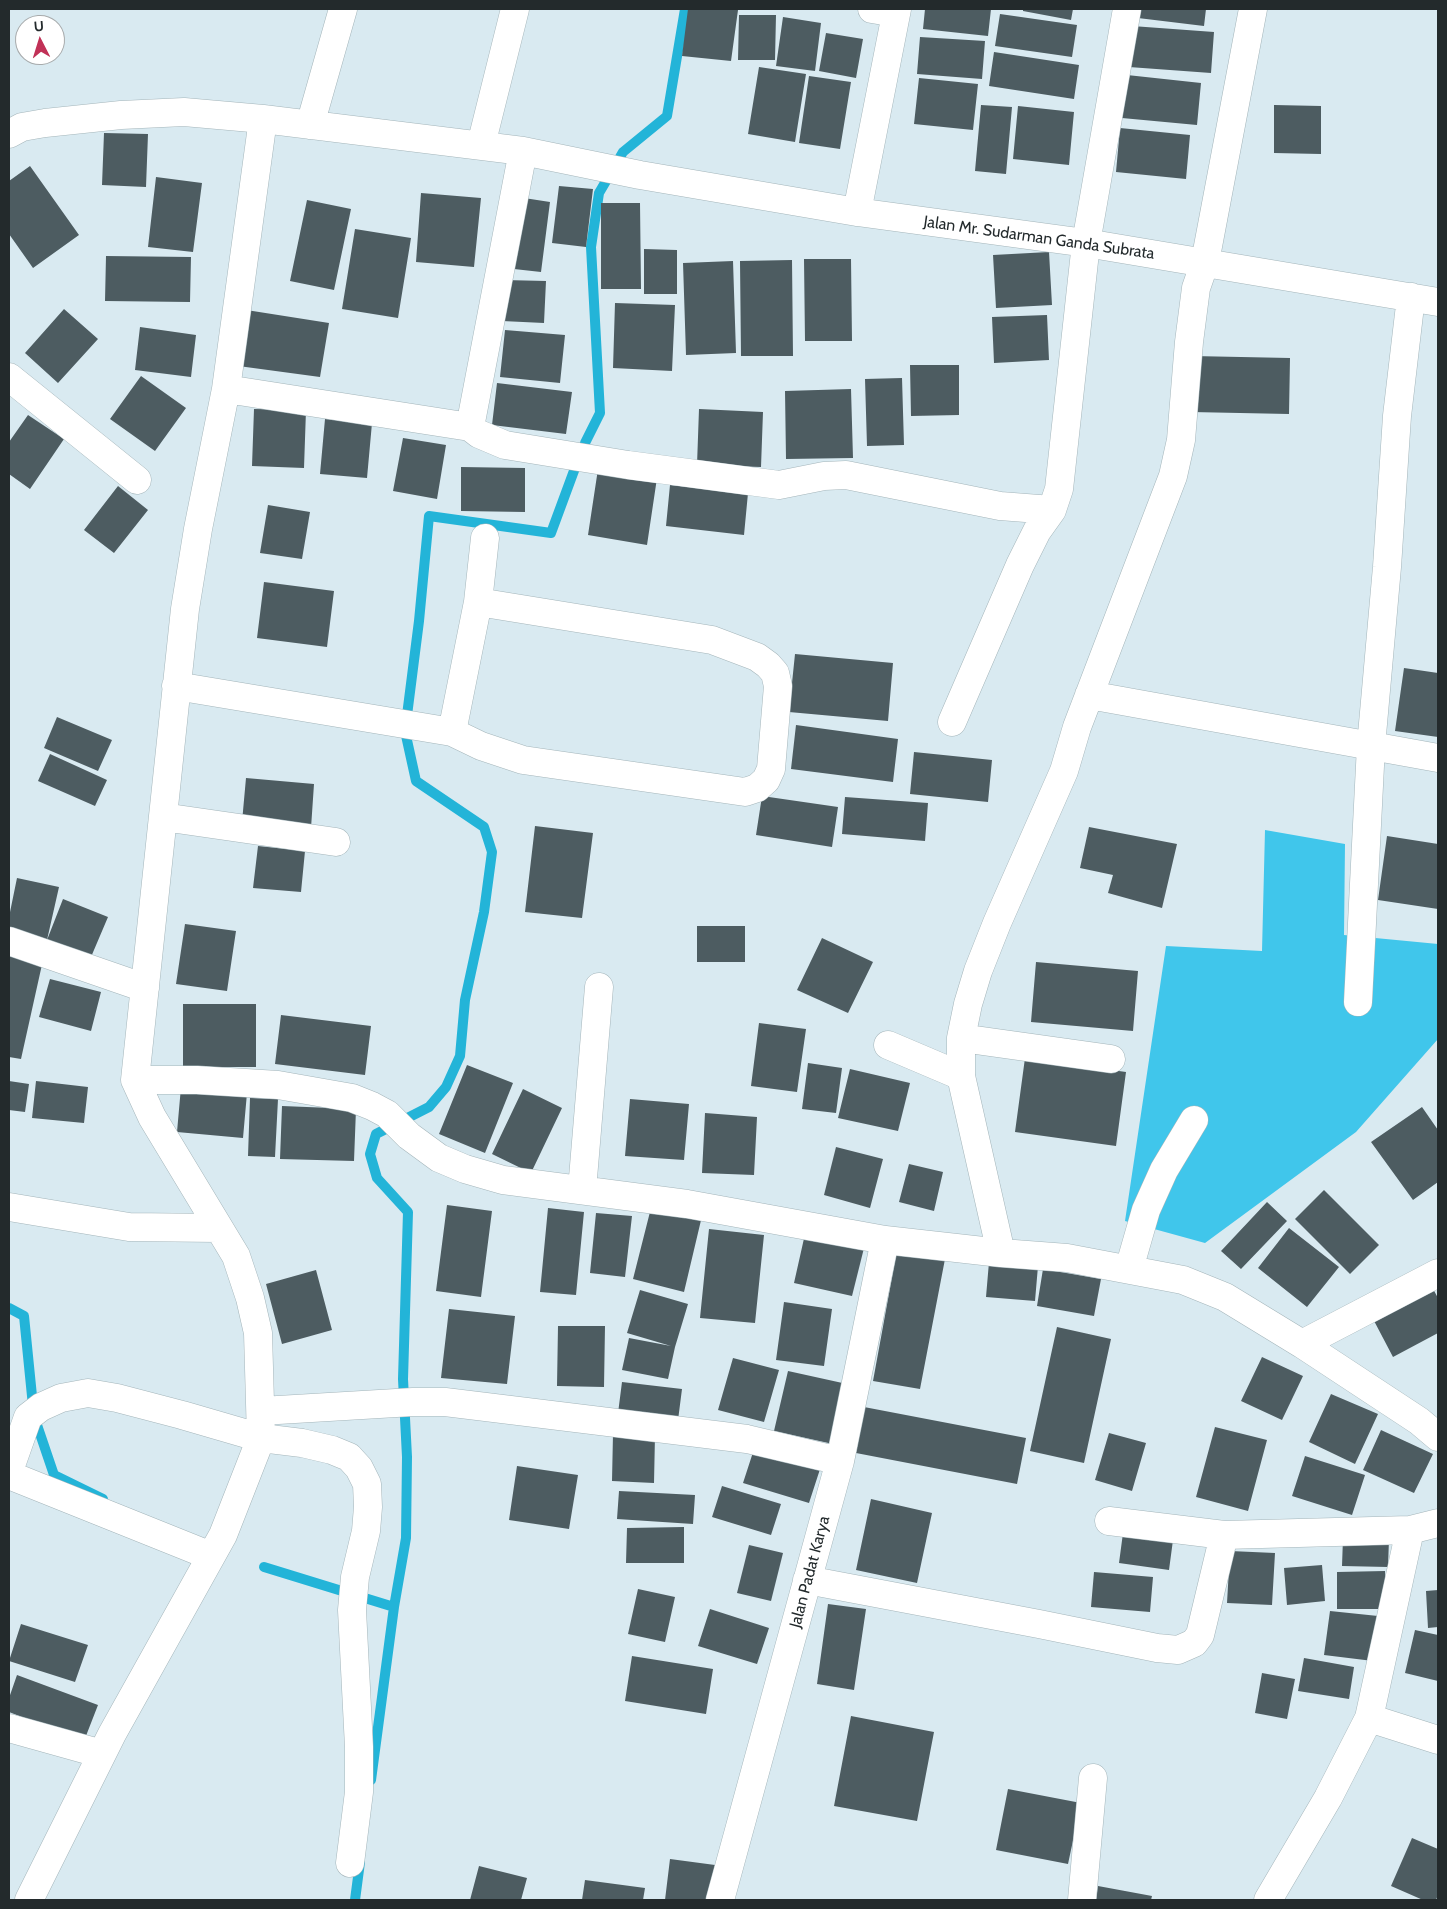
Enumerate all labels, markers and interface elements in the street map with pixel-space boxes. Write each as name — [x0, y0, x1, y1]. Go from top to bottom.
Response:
north arrow — [15, 15, 65, 65]
text: U — [33, 17, 45, 35]
street label: Jalan Mr. Sudarman Ganda Subrata — [922, 212, 1156, 264]
street label: Jalan Padat Karya — [786, 1514, 834, 1630]

